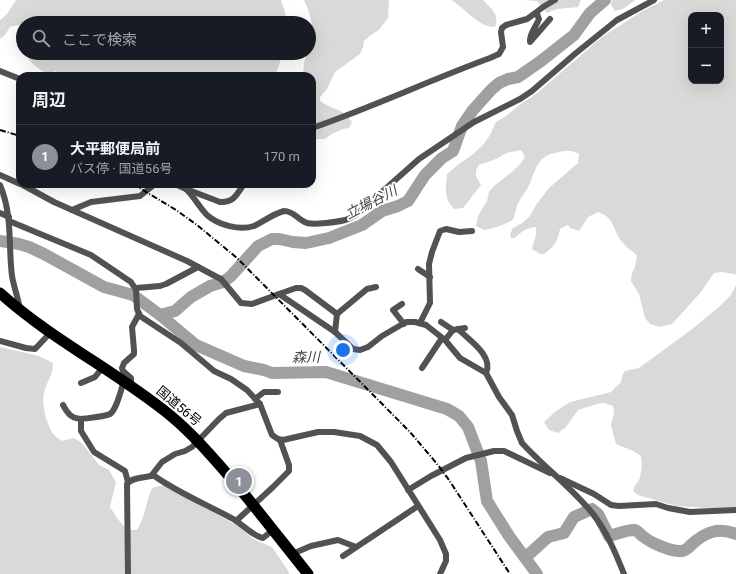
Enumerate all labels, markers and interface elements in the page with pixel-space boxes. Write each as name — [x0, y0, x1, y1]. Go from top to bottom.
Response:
map controls — [688, 12, 724, 84]
button: + — [688, 12, 724, 48]
search box — [16, 16, 316, 60]
icon: search — [30, 27, 52, 49]
text: ここで検索 — [62, 31, 137, 49]
button: − — [688, 48, 724, 84]
text: 周辺 — [32, 90, 66, 110]
text: 大平郵便局前 — [70, 140, 160, 158]
text: 1 — [41, 149, 49, 164]
text: 170 m — [263, 149, 300, 164]
text: バス停 · 国道56号 — [70, 161, 172, 176]
water label: 立場谷川 — [342, 181, 401, 222]
your location — [333, 340, 353, 360]
water label: 森川 — [292, 349, 322, 365]
street label: 国道56号 — [154, 383, 204, 429]
pin: 1 — [226, 466, 252, 496]

